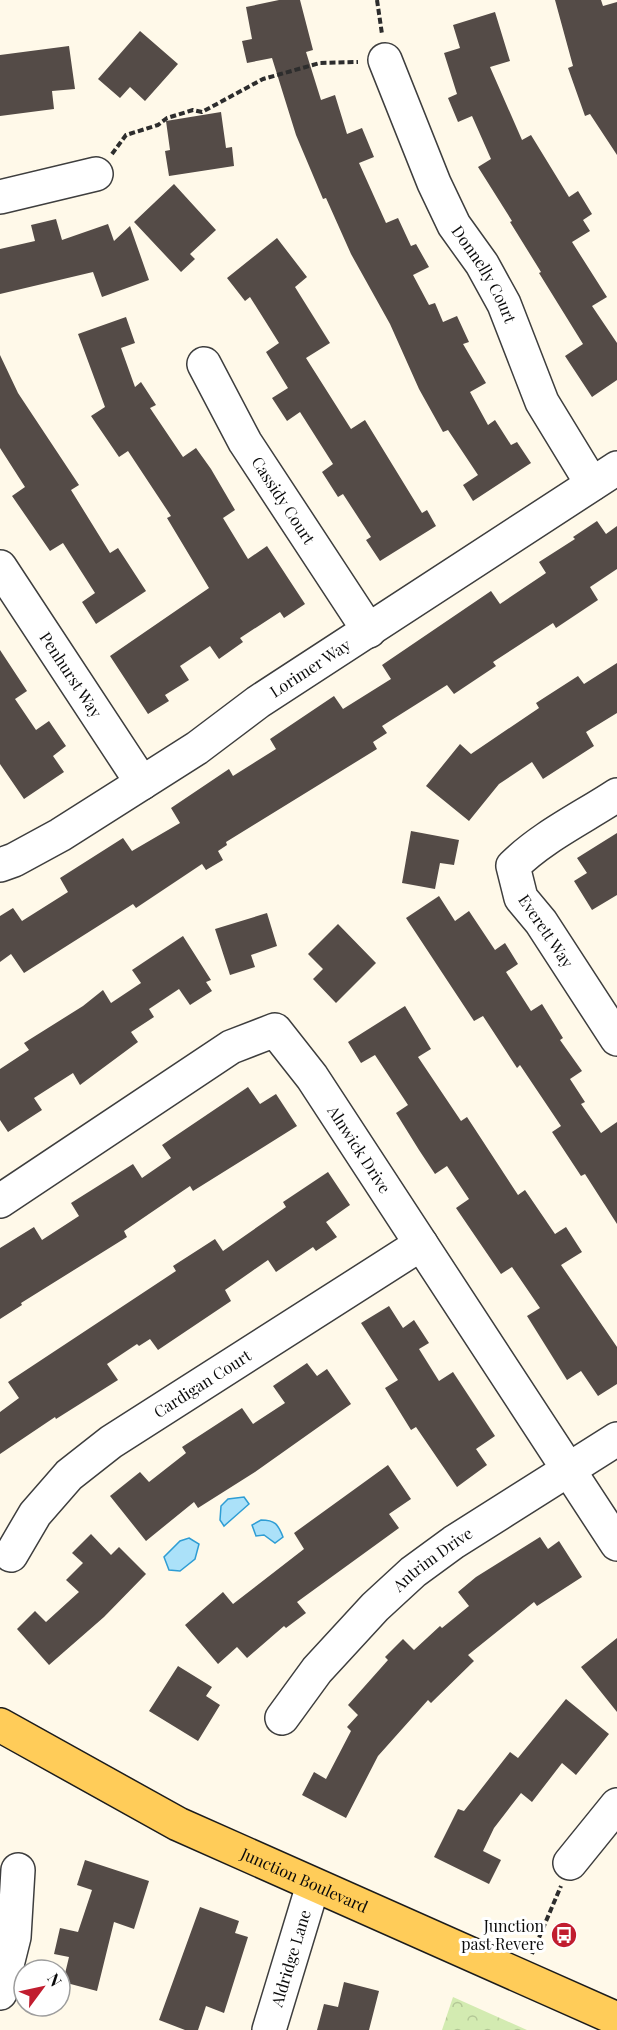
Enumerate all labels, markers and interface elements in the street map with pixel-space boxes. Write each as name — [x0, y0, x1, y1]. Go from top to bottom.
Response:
street label: Donnelly Court — [448, 221, 521, 326]
street label: Cassidy Court — [247, 452, 320, 548]
street label: Penhurst Way — [35, 628, 107, 721]
street label: Lorimer Way — [265, 634, 354, 702]
street label: Everett Way — [514, 890, 579, 971]
street label: Alnwick Drive — [323, 1100, 396, 1197]
street label: Cardigan Court — [149, 1344, 255, 1422]
street label: Antrim Drive — [387, 1522, 476, 1596]
street label: Junction Boulevard — [237, 1842, 371, 1917]
street label: Aldridge Lane — [265, 1907, 315, 2010]
place label: Junction past Revere — [461, 1915, 544, 1954]
bus stop icon: Junction past Revere — [549, 1920, 579, 1950]
north arrow — [12, 1958, 72, 2018]
text: N — [43, 1969, 67, 1990]

